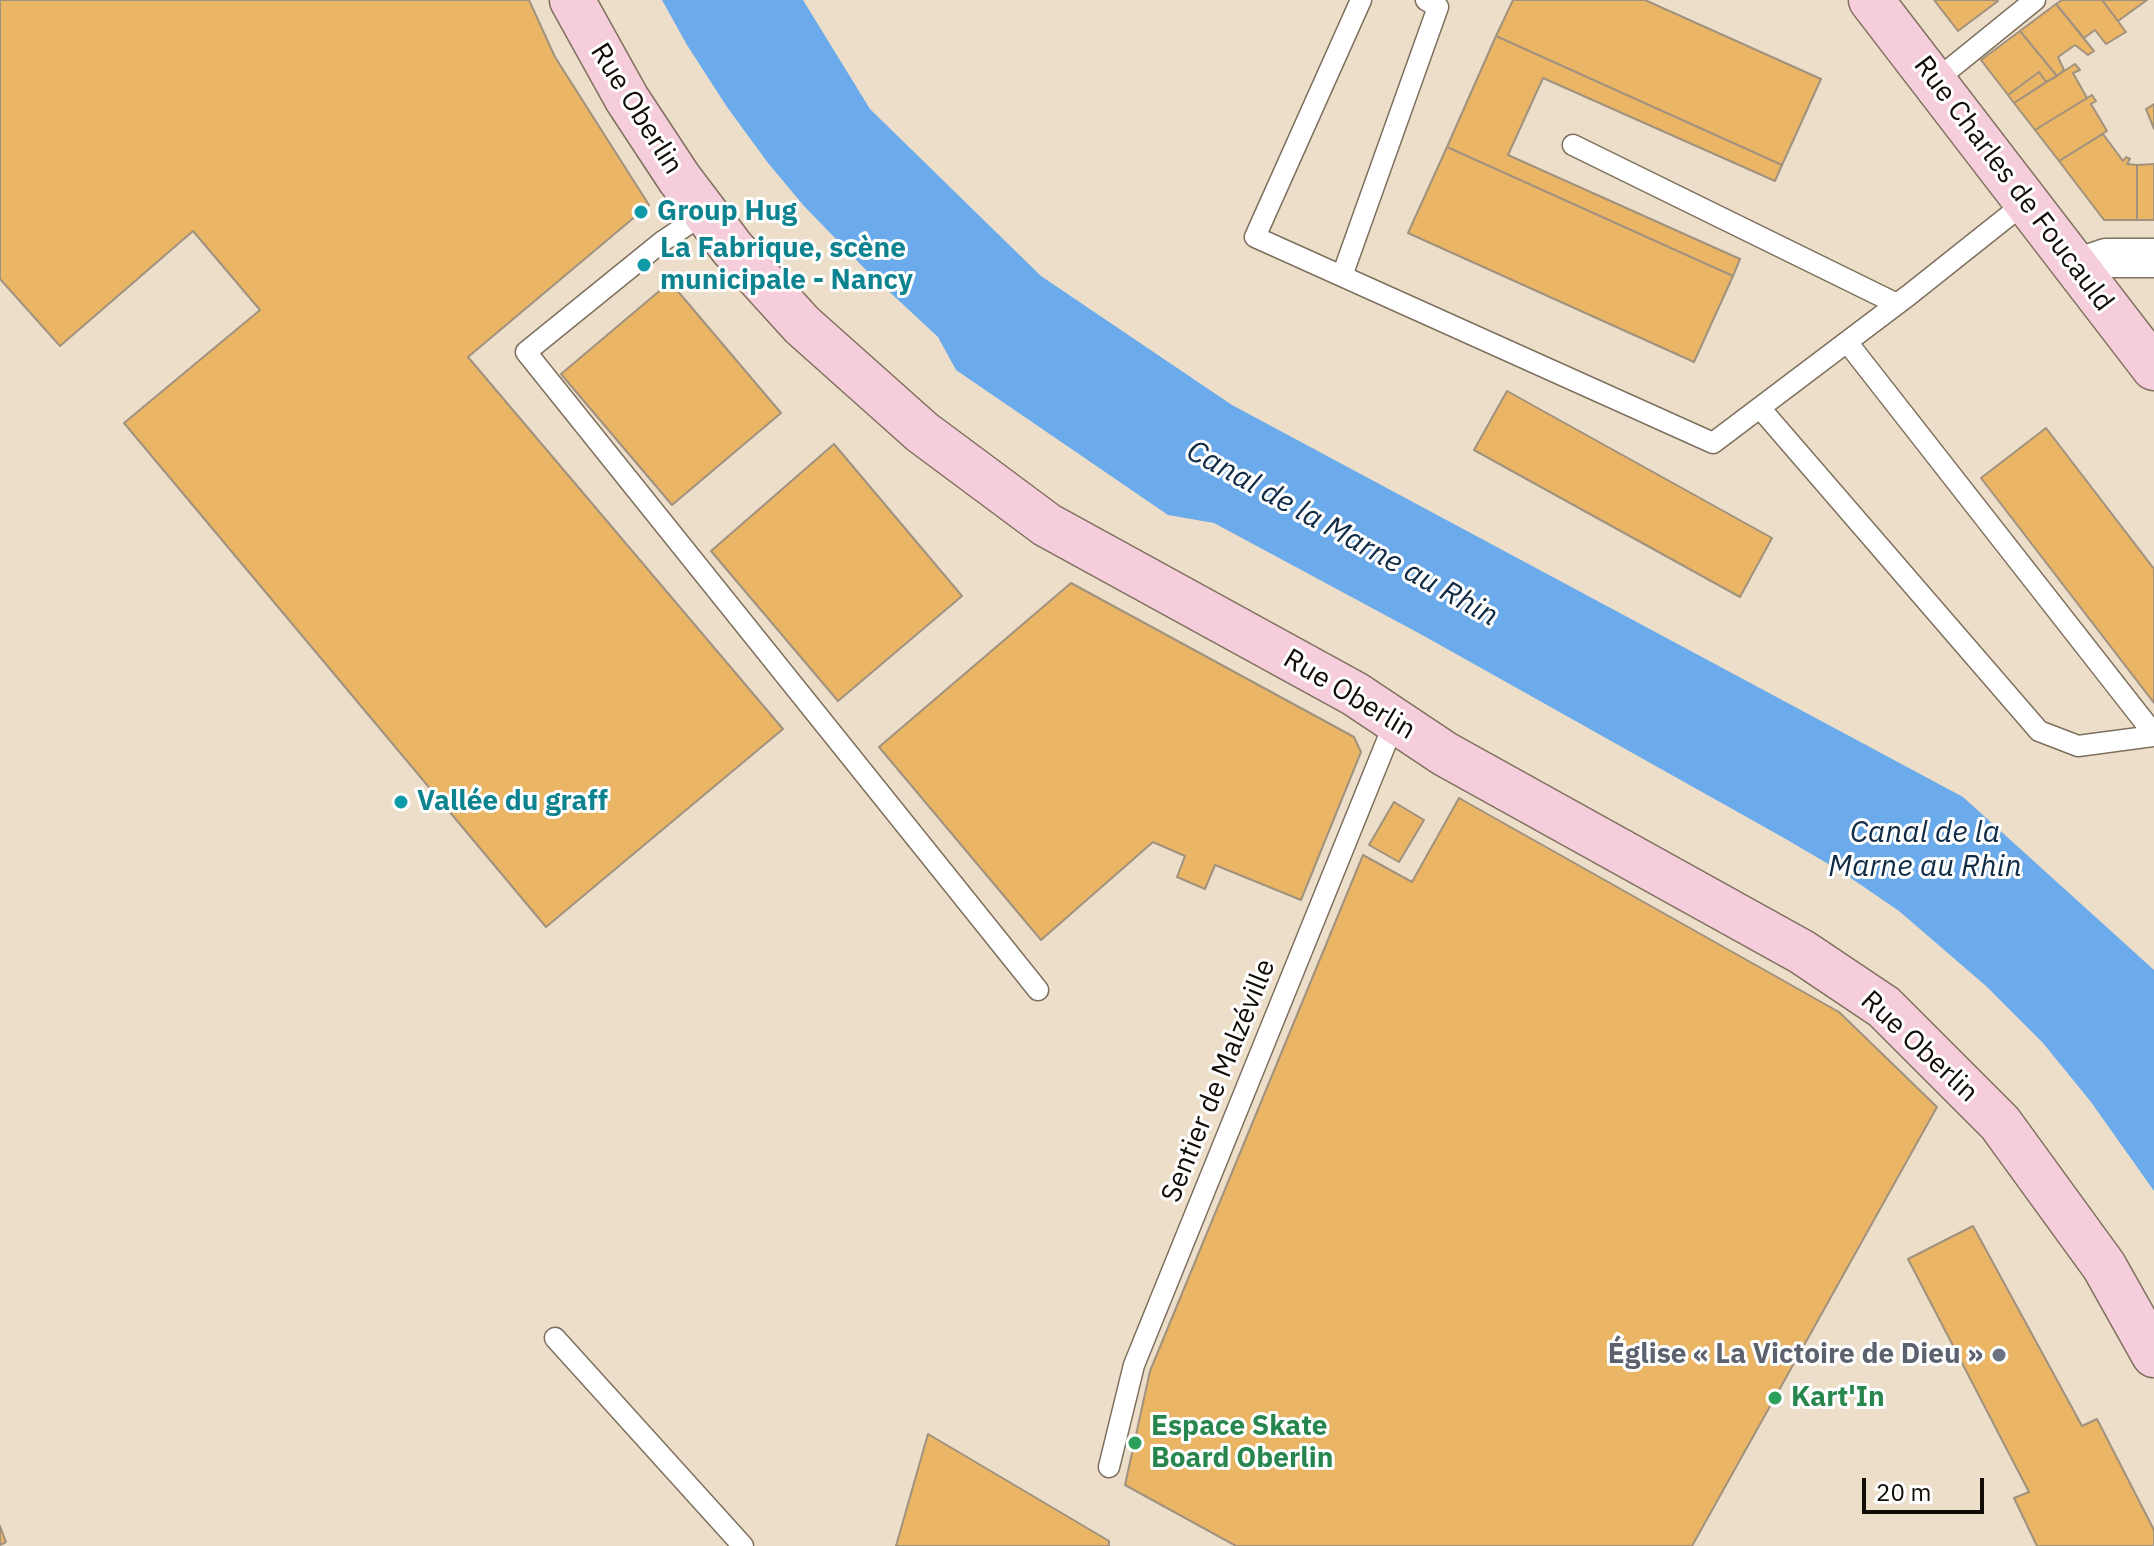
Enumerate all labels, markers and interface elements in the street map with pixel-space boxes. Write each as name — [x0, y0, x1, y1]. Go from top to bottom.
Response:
street label: Rue Oberlin — [583, 37, 689, 181]
street label: Rue Charles de Foucauld — [1906, 50, 2120, 318]
place label: Group Hug — [657, 195, 797, 229]
marker: Group Hug — [632, 203, 650, 221]
place label: La Fabrique, scène municipale - Nancy — [660, 232, 913, 298]
marker: La Fabrique, scène municipale - Nancy — [635, 256, 653, 274]
water label: Canal de la Marne au Rhin — [1180, 433, 1504, 635]
street label: Rue Oberlin — [1277, 642, 1421, 748]
place label: Vallée du graff — [417, 785, 608, 819]
marker: Vallée du graff — [392, 793, 410, 811]
water label: Canal de la Marne au Rhin — [1828, 815, 2022, 886]
street label: Sentier de Malzéville — [1155, 955, 1283, 1207]
street label: Rue Oberlin — [1853, 984, 1985, 1110]
place label: Église « La Victoire de Dieu » — [1608, 1338, 1983, 1372]
marker: Église « La Victoire de Dieu » — [1990, 1346, 2008, 1364]
place label: Kart'In — [1791, 1381, 1885, 1415]
marker: Kart'In — [1766, 1389, 1784, 1407]
place label: Espace Skate Board Oberlin — [1151, 1410, 1333, 1476]
marker: Espace Skate Board Oberlin — [1126, 1434, 1144, 1452]
scale bar — [1866, 1462, 1988, 1512]
text: 20 m — [1876, 1476, 1931, 1508]

